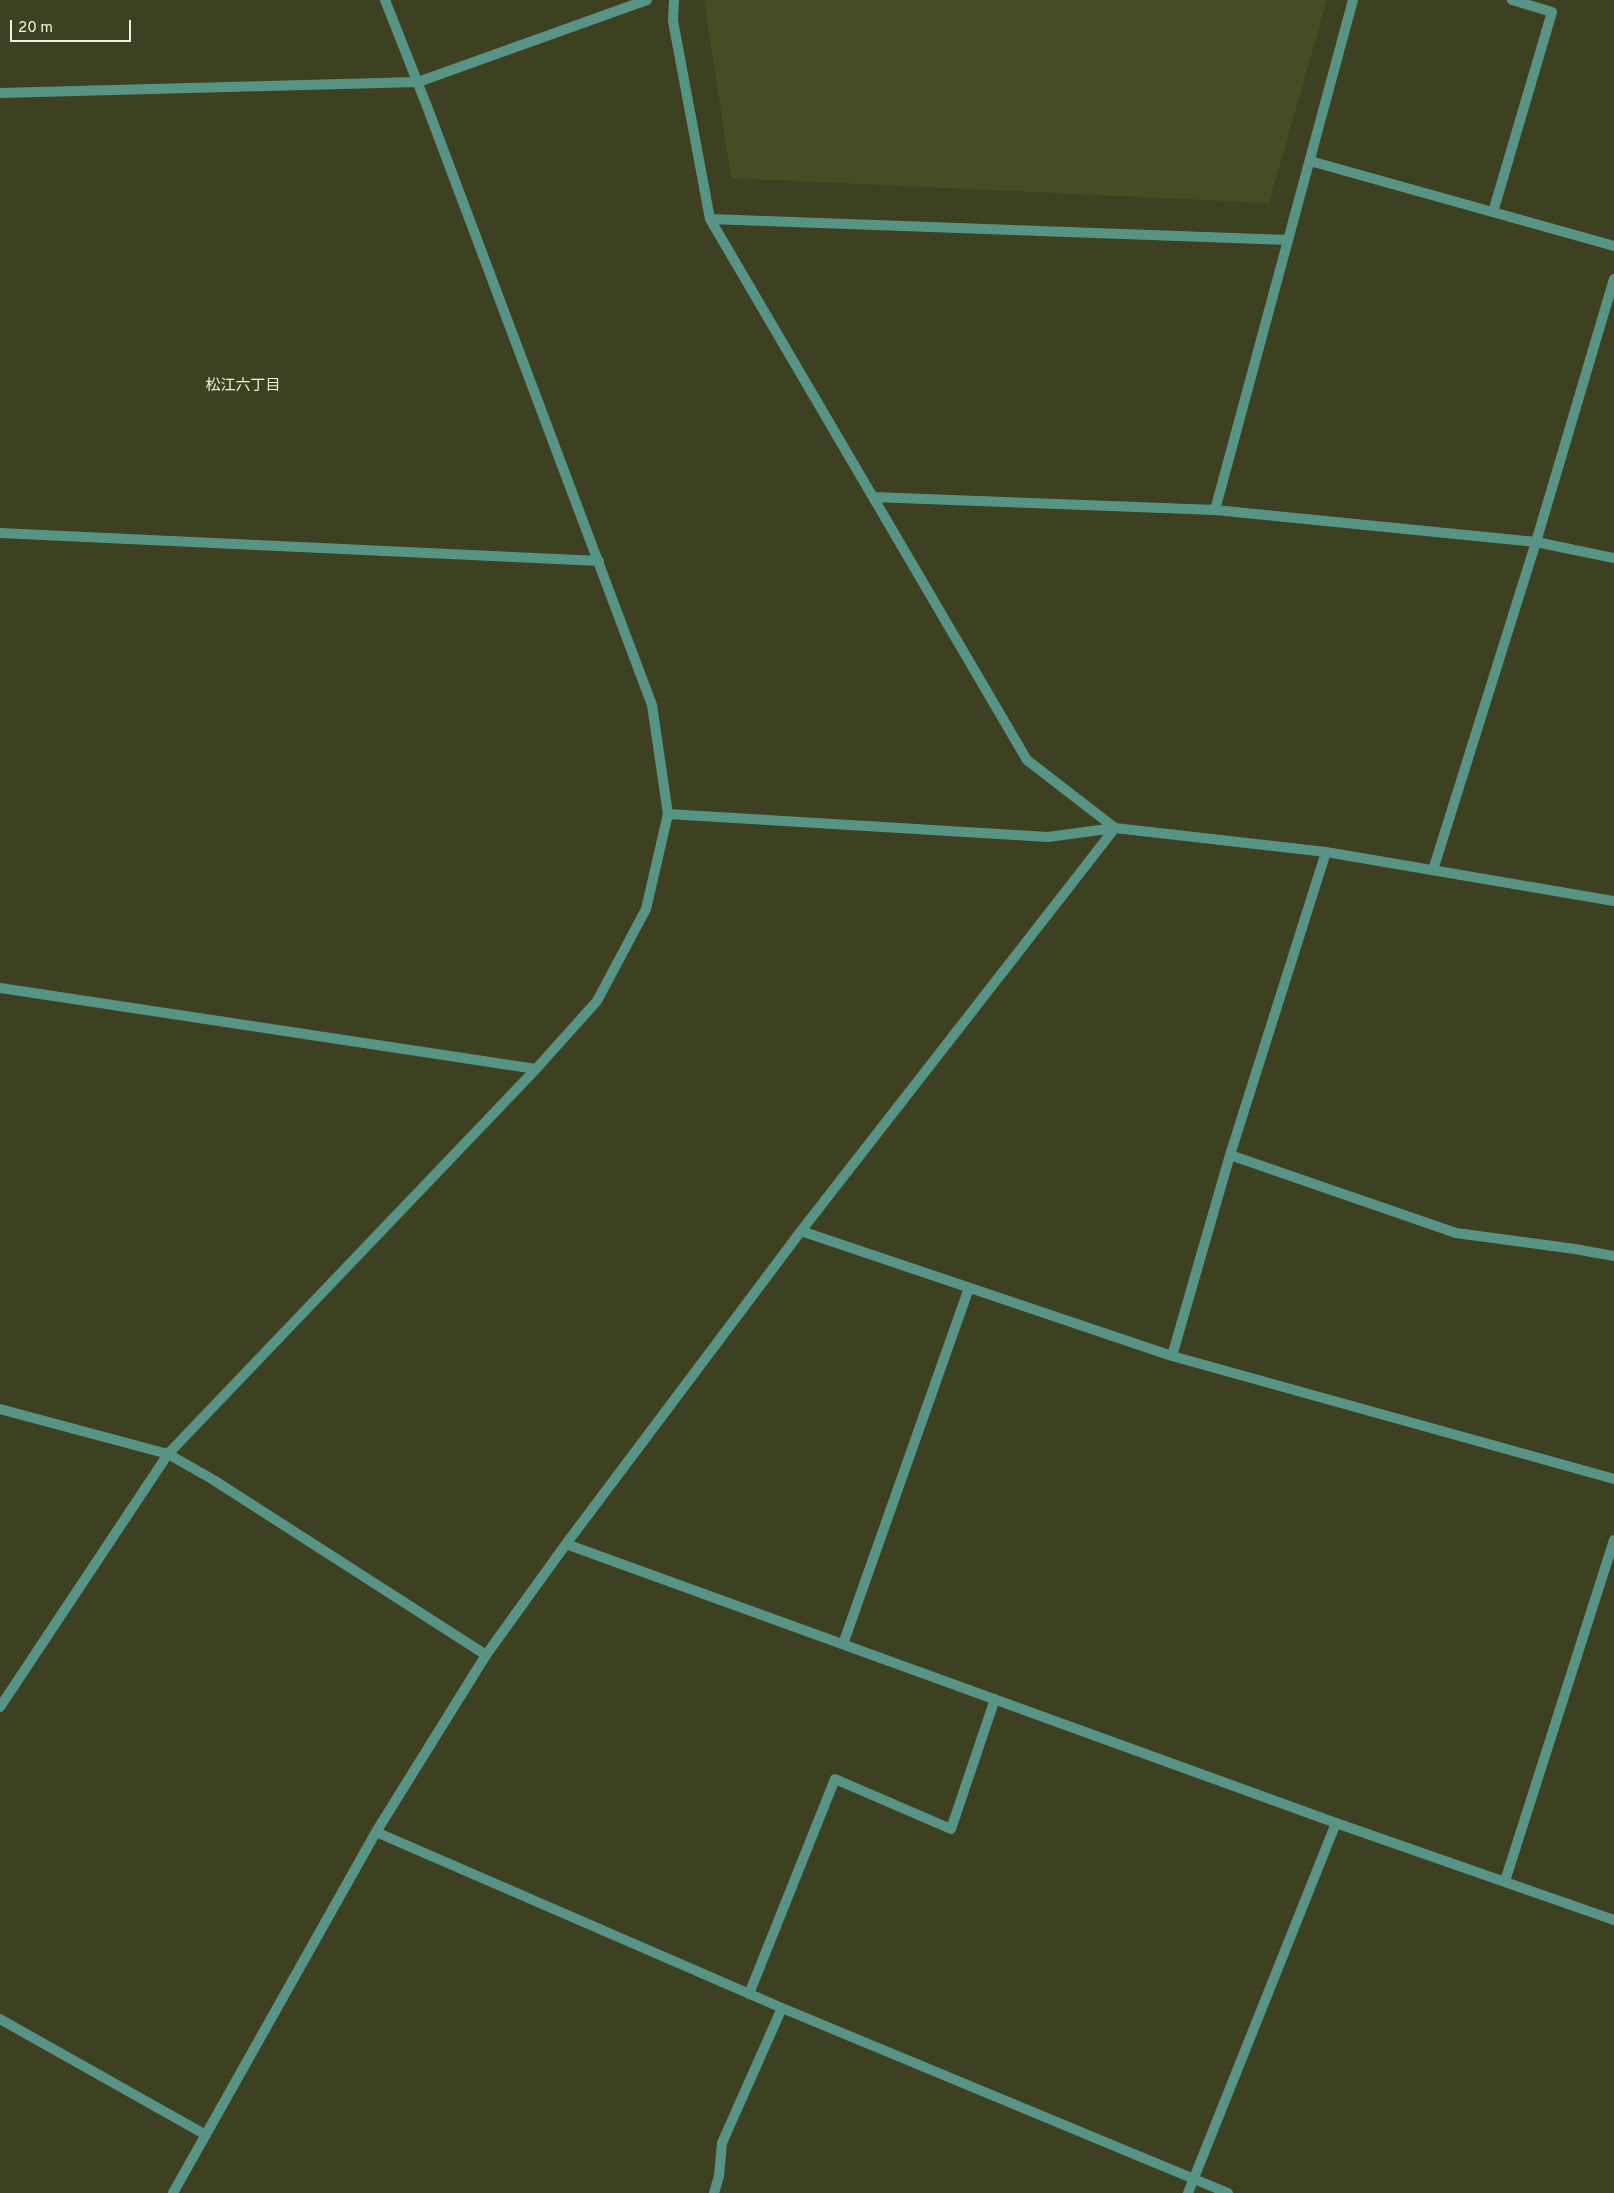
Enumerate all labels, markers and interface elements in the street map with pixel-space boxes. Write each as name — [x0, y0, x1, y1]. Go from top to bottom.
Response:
scale bar — [12, 10, 134, 42]
text: 20 m — [18, 19, 53, 38]
district label: 松江六丁目 — [206, 378, 280, 396]

